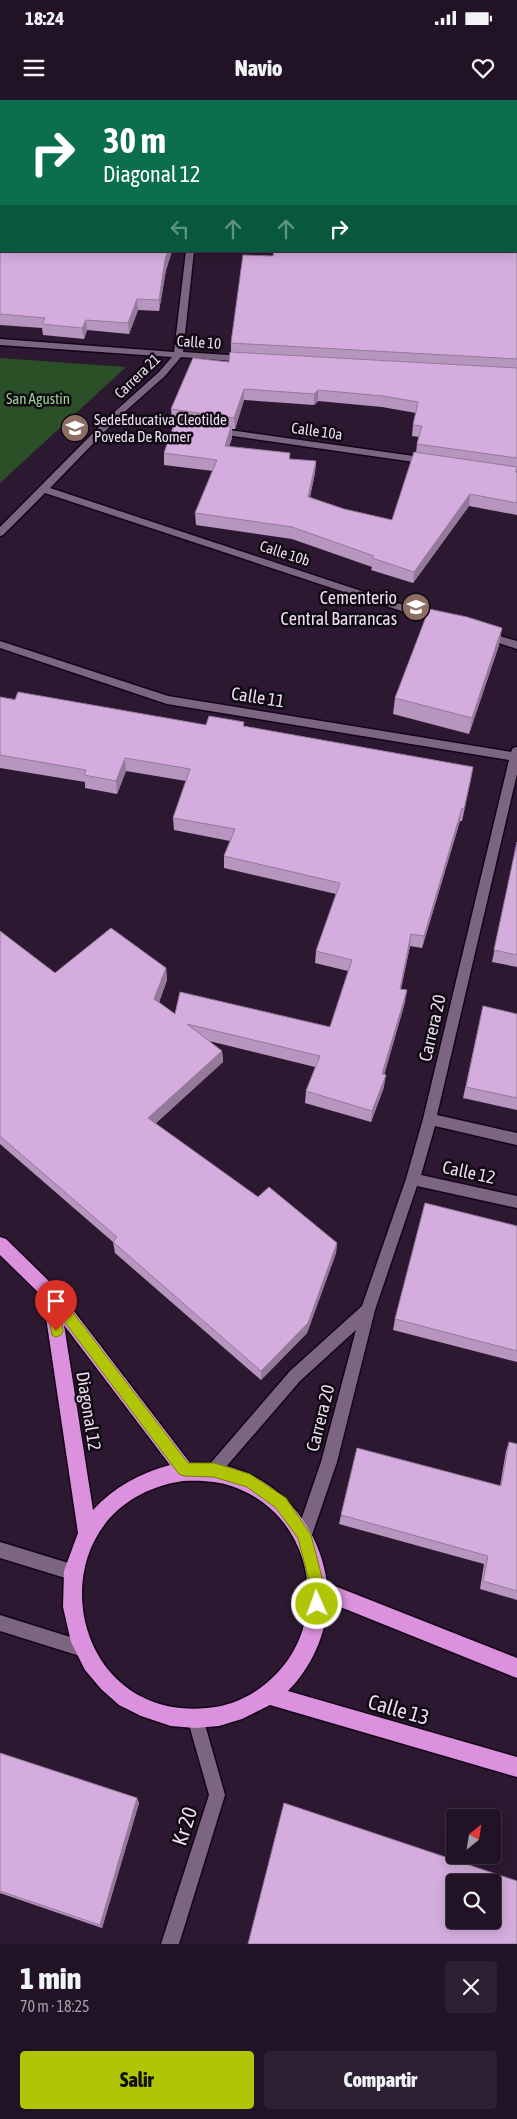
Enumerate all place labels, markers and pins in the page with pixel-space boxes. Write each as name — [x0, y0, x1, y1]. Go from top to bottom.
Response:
place label: SedeEducativa Cleotilde Poveda De Romer — [94, 411, 227, 445]
school or university icon: SedeEducativa Cleotilde Poveda De Romer — [60, 413, 90, 443]
place label: Cementerio Central Barrancas — [281, 587, 397, 629]
school or university icon: Cementerio Central Barrancas — [401, 592, 431, 622]
pin — [35, 1280, 77, 1331]

